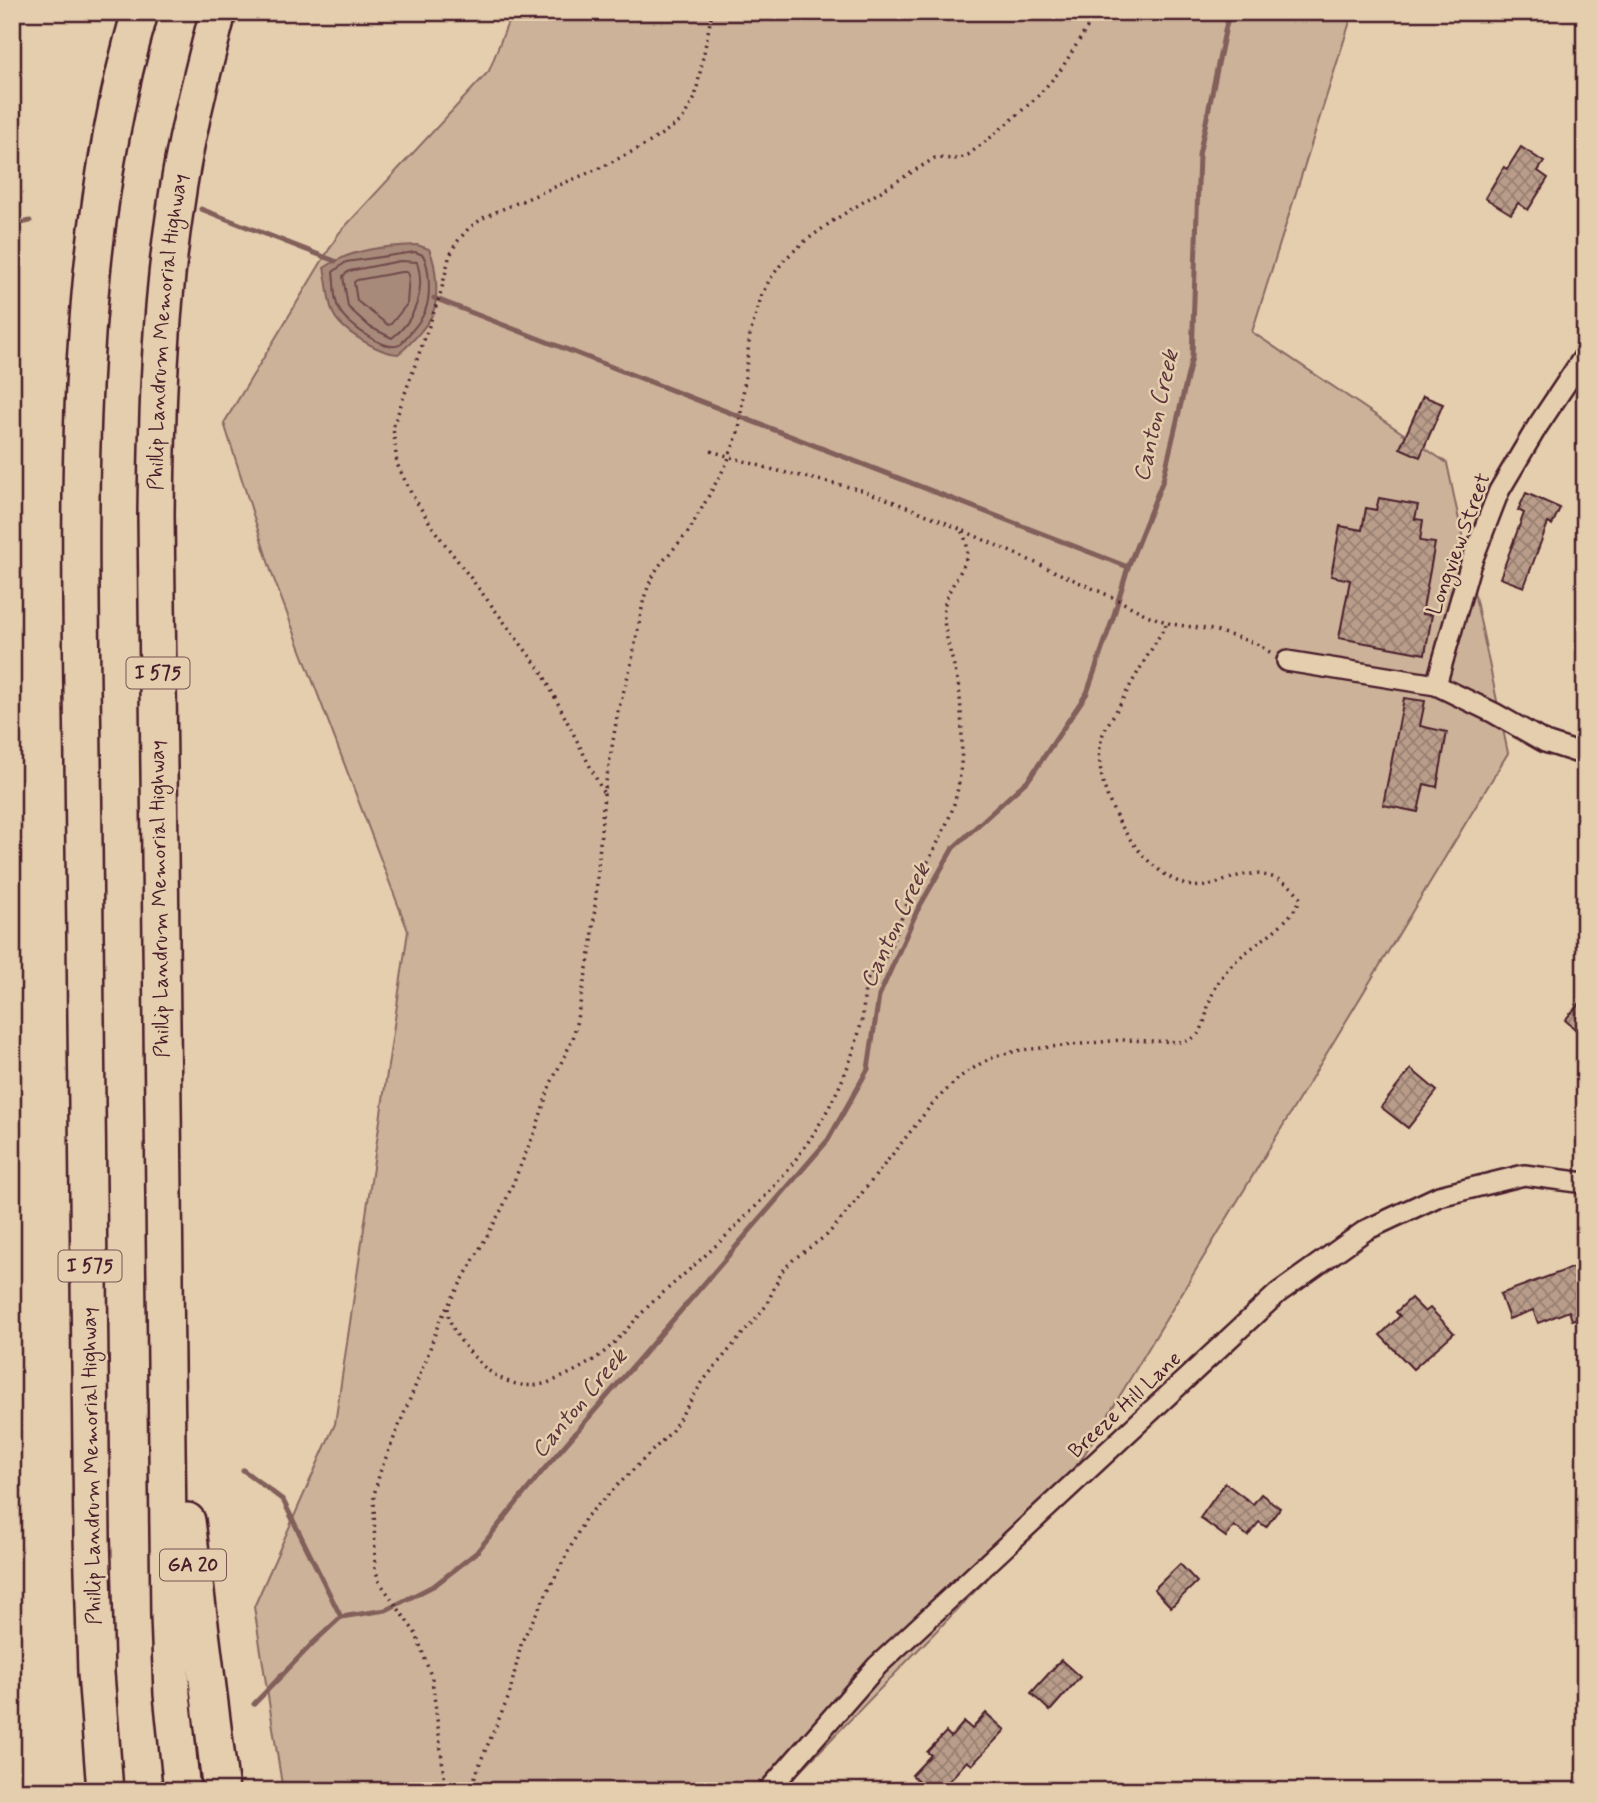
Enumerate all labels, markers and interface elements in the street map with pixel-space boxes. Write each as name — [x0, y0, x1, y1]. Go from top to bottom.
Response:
street label: Phillip Landrum Memorial Highway — [142, 172, 194, 491]
water label: Canton Creek — [1127, 346, 1187, 485]
street label: Longview Street — [1420, 469, 1499, 619]
road number: I 575 — [127, 658, 190, 688]
street label: Phillip Landrum Memorial Highway — [143, 740, 178, 1058]
water label: Canton Creek — [854, 858, 939, 993]
road number: I 575 — [58, 1250, 122, 1282]
street label: Phillip Landrum Memorial Highway — [75, 1307, 110, 1625]
water label: Canton Creek — [525, 1342, 636, 1465]
street label: Breeze Hill Lane — [1062, 1345, 1188, 1465]
road number: GA 20 — [160, 1550, 226, 1581]

